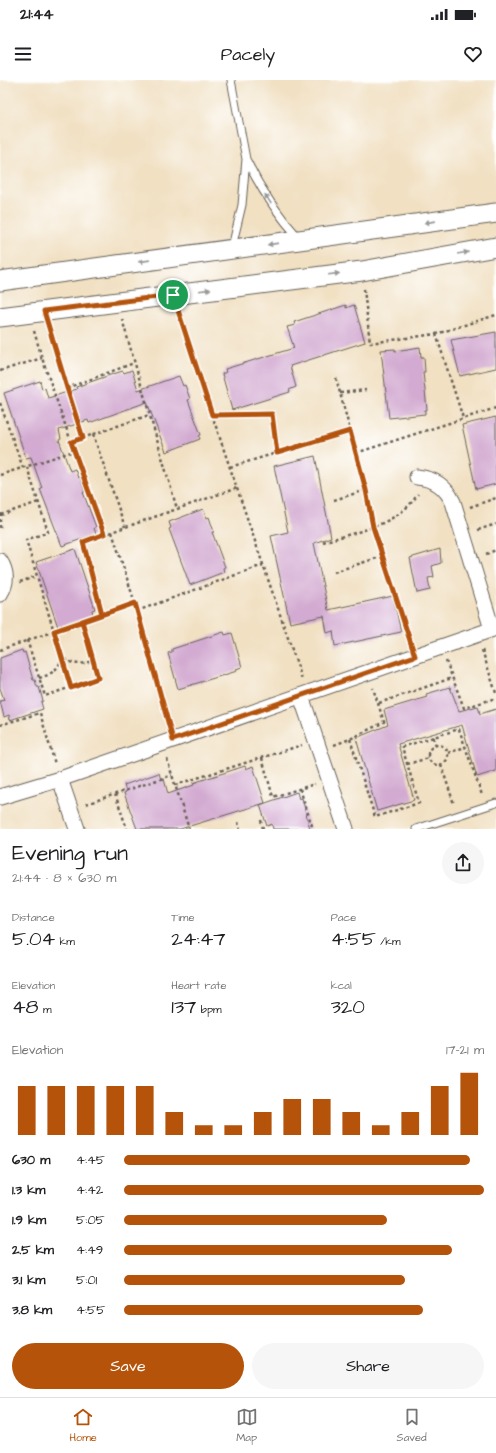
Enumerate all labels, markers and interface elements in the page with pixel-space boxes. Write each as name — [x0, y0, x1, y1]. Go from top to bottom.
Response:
text: 21:44 — [20, 4, 53, 25]
text: Pacely — [221, 42, 275, 67]
icon: menu — [12, 43, 34, 65]
icon: heart — [462, 43, 484, 65]
one-way arrow — [264, 194, 272, 204]
one-way arrow — [424, 219, 436, 225]
one-way arrow — [267, 241, 279, 247]
one-way arrow — [456, 250, 469, 256]
one-way arrow — [138, 258, 150, 264]
one-way arrow — [328, 271, 340, 277]
pin — [156, 278, 190, 312]
icon: arrive — [162, 284, 184, 306]
one-way arrow — [199, 287, 211, 294]
text: Evening run — [12, 838, 128, 869]
button: share — [442, 842, 484, 884]
text: 21:44 · 8 × 630 m — [12, 869, 116, 887]
text: Distance — [12, 910, 55, 925]
text: Time — [171, 910, 194, 925]
text: Pace — [331, 910, 356, 925]
text: 5.04 — [12, 925, 55, 953]
text: 24:47 — [171, 925, 226, 953]
text: 4:55 — [331, 925, 376, 953]
text: km — [55, 934, 75, 949]
text: /km — [376, 934, 401, 949]
text: Elevation — [12, 978, 55, 993]
text: Heart rate — [171, 978, 227, 993]
text: kcal — [331, 978, 352, 993]
text: 48 — [12, 993, 39, 1021]
text: 137 — [171, 993, 196, 1021]
text: 320 — [331, 993, 365, 1021]
text: m — [39, 1002, 52, 1017]
text: bpm — [196, 1002, 222, 1017]
text: Elevation — [12, 1041, 63, 1059]
text: 17–21 m — [446, 1041, 484, 1059]
text: 630 m — [12, 1151, 50, 1169]
text: 4:45 — [76, 1151, 105, 1169]
text: 1.3 km — [12, 1181, 45, 1199]
text: 4:42 — [76, 1181, 103, 1199]
text: 1.9 km — [12, 1211, 46, 1229]
text: 5:05 — [76, 1211, 105, 1229]
text: 2.5 km — [12, 1241, 54, 1259]
text: 4:49 — [76, 1241, 103, 1259]
text: 3.1 km — [12, 1271, 45, 1289]
text: 5:01 — [76, 1271, 97, 1289]
text: 3.8 km — [12, 1301, 52, 1319]
text: 4:55 — [76, 1301, 105, 1319]
button: Save — [12, 1343, 244, 1389]
button: Share — [252, 1343, 484, 1389]
tab: Home — [69, 1406, 97, 1445]
tab: Map — [236, 1406, 258, 1445]
tab: Saved — [397, 1406, 427, 1445]

